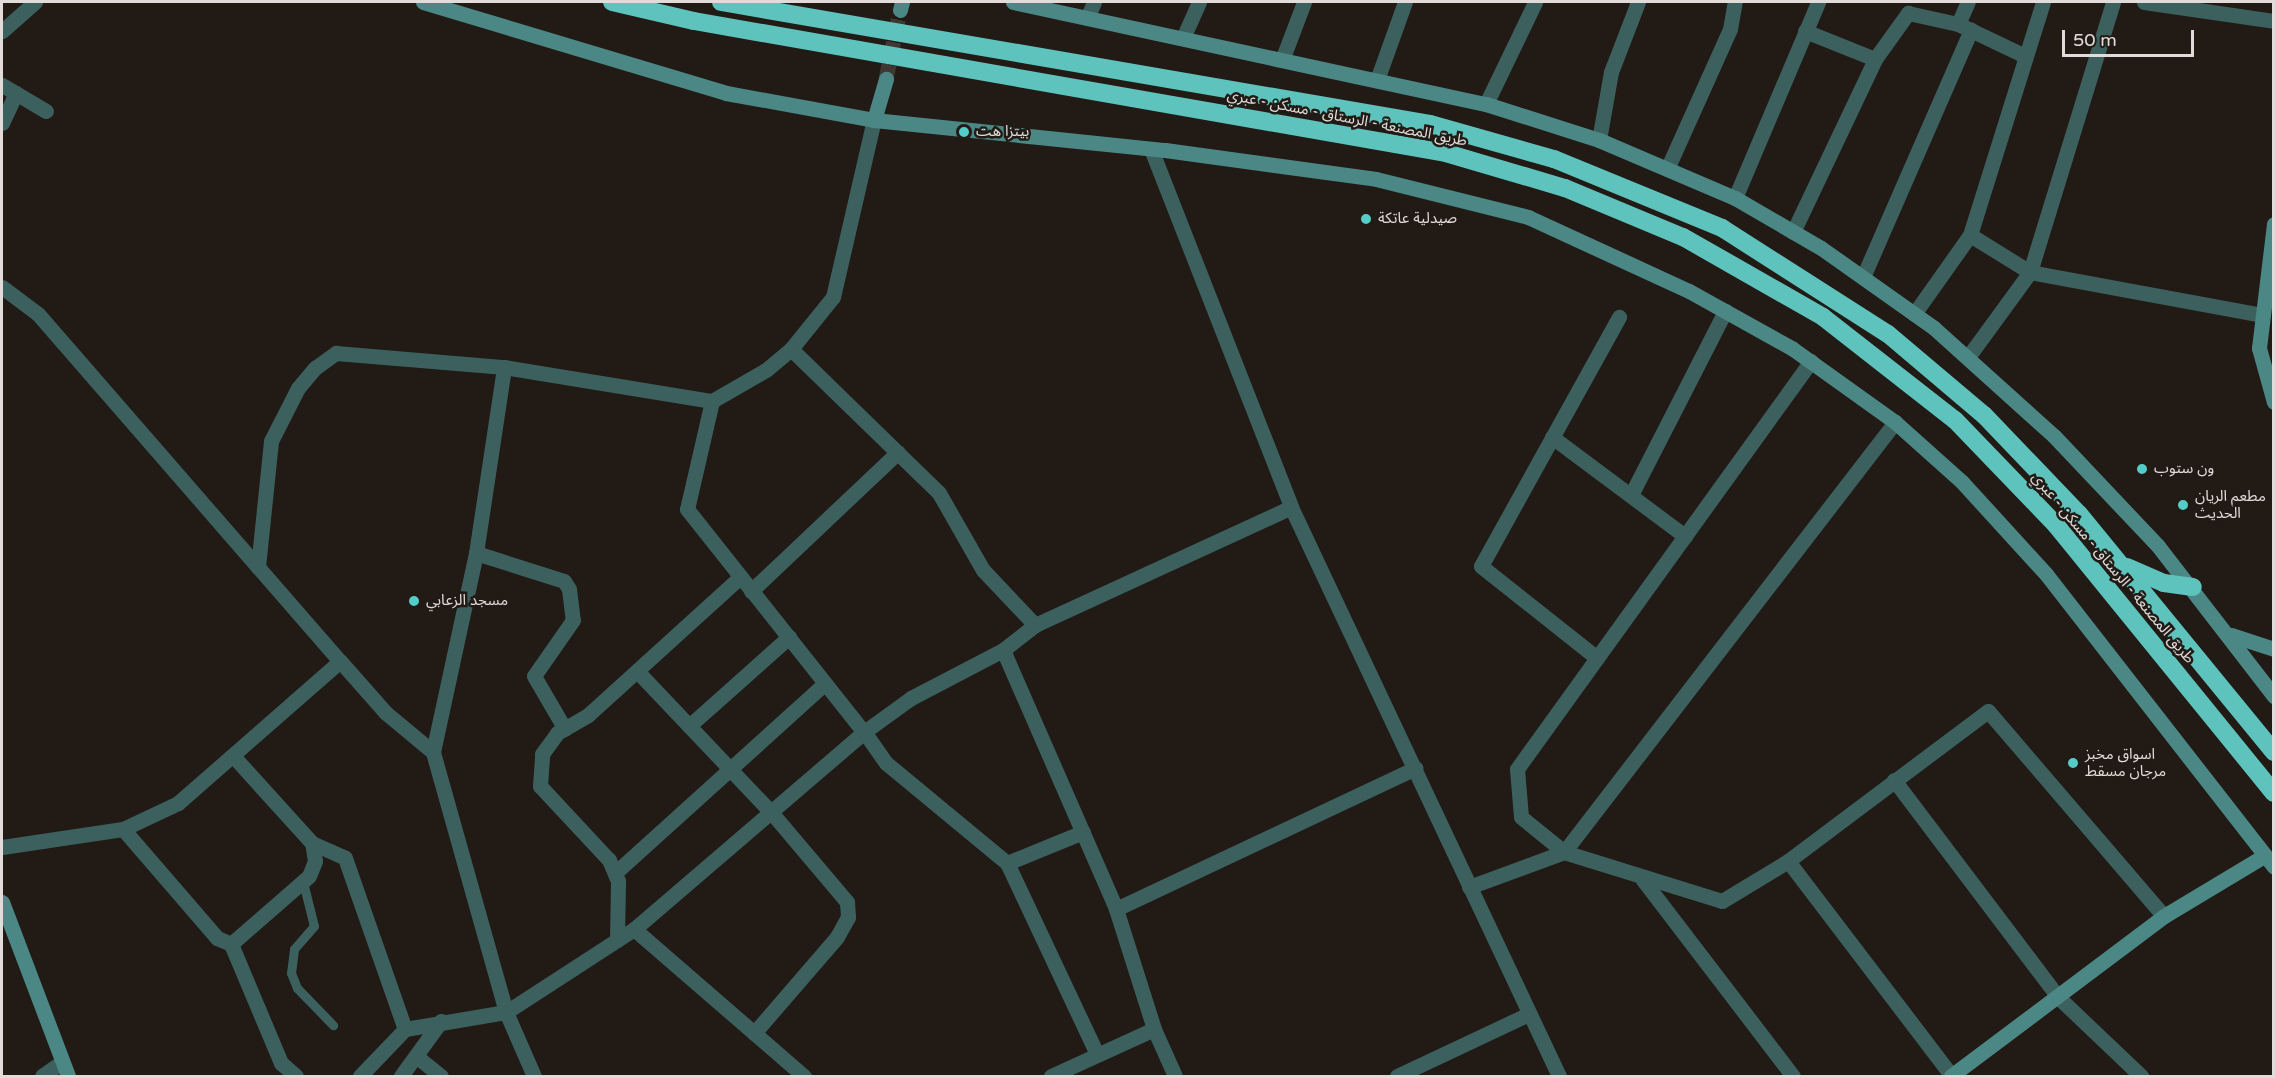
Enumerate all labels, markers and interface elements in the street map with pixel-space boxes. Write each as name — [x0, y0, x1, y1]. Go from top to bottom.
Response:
scale bar — [2065, 18, 2197, 56]
text: 50 m — [2073, 29, 2117, 51]
street label: طريق المصنعة - الرستاق - مسكن - عبري — [1225, 86, 1469, 150]
place label: بيتزا هت — [976, 123, 1029, 141]
marker: بيتزا هت — [957, 125, 971, 139]
place label: صيدلية عاتكة — [1378, 210, 1457, 228]
marker: صيدلية عاتكة — [1359, 212, 1373, 226]
place label: ون ستوب — [2154, 460, 2214, 478]
marker: ون ستوب — [2135, 462, 2149, 476]
street label: طريق المصنعة - الرستاق - مسكن - عبري — [2028, 469, 2198, 667]
place label: مطعم الريان الحديث — [2195, 487, 2266, 522]
marker: مطعم الريان الحديث — [2176, 498, 2190, 512]
place label: مسجد الزعابي — [426, 592, 508, 610]
marker: مسجد الزعابي — [407, 594, 421, 608]
place label: اسواق مخبز مرجان مسقط — [2085, 745, 2166, 780]
marker: اسواق مخبز مرجان مسقط — [2066, 756, 2080, 770]

